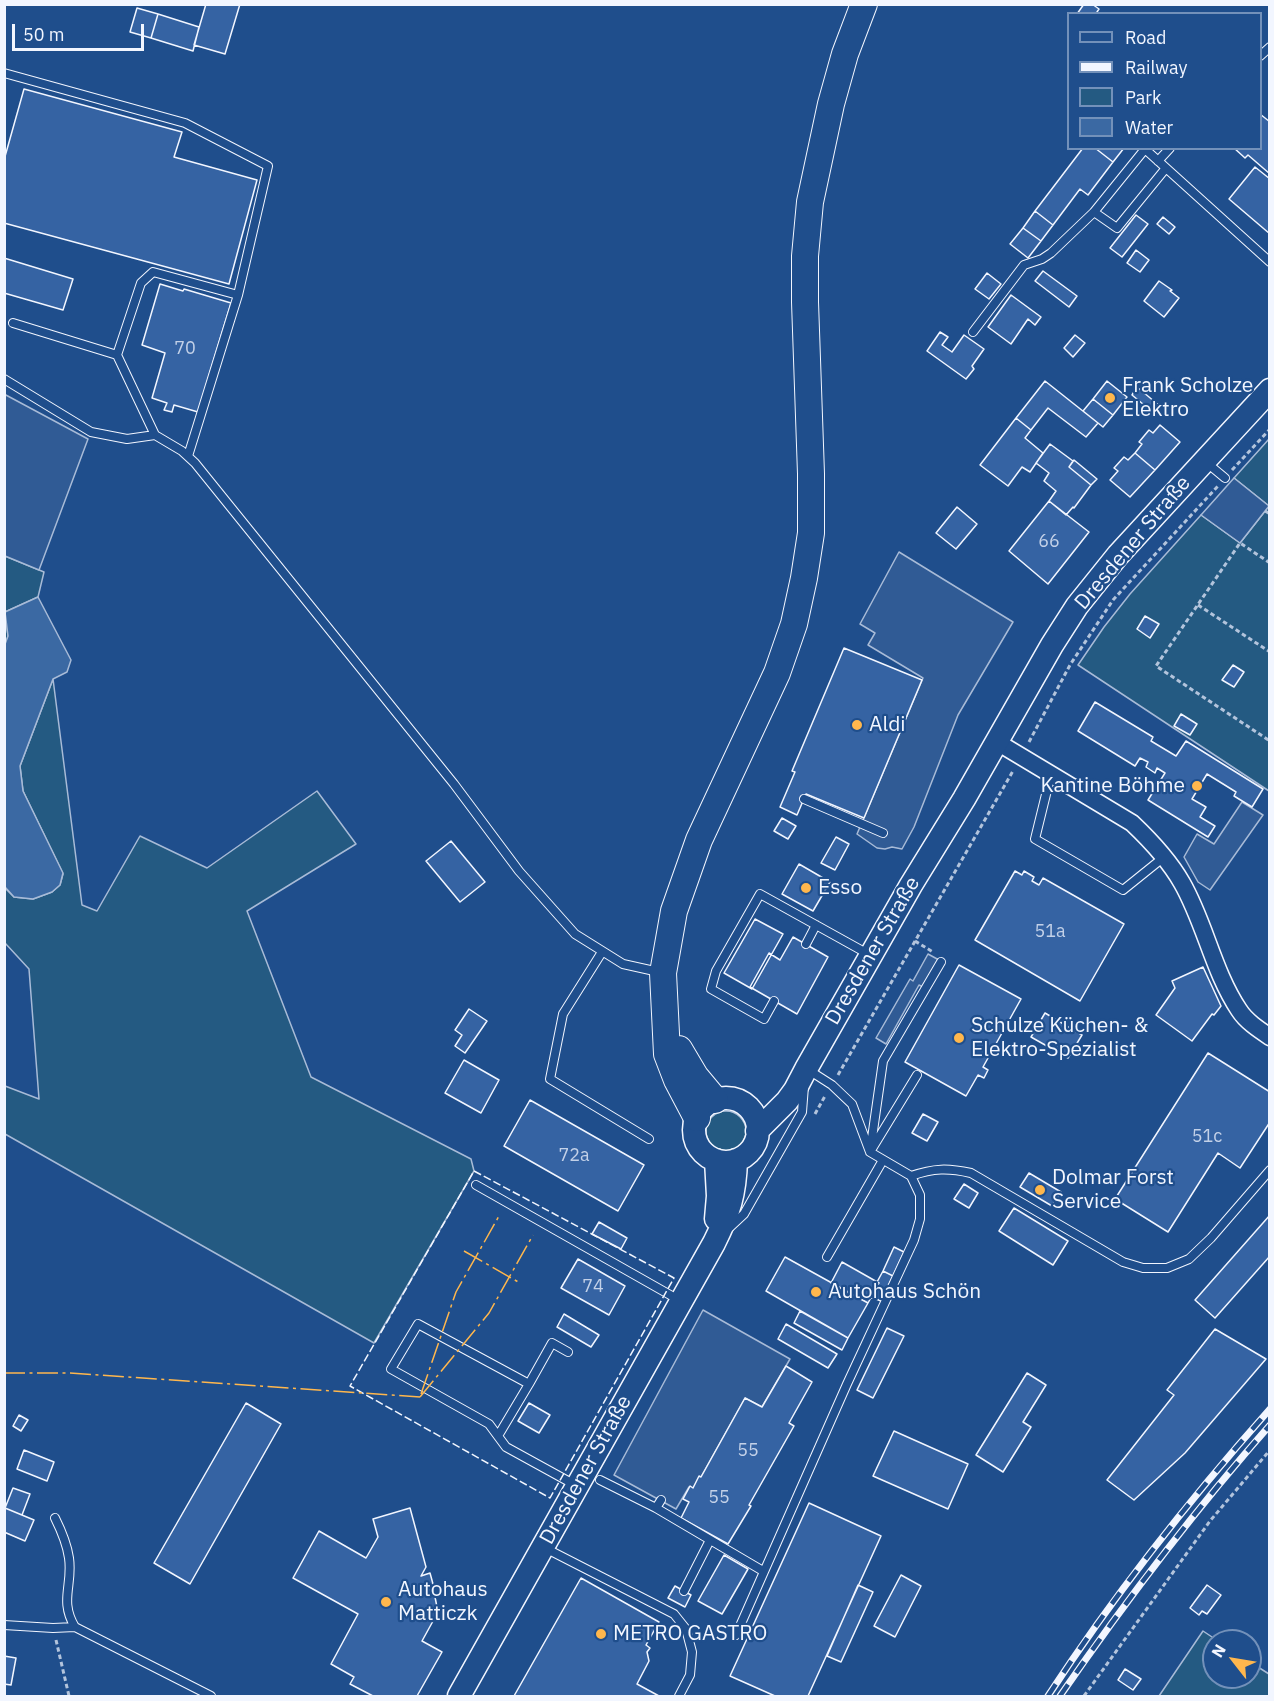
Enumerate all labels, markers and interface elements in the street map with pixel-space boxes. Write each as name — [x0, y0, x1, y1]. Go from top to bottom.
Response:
scale bar — [15, 12, 147, 50]
legend — [1067, 12, 1262, 150]
text: 50 m — [23, 23, 65, 46]
text: Road — [1125, 26, 1166, 49]
text: Railway — [1125, 56, 1187, 79]
text: Park — [1125, 86, 1161, 109]
text: Water — [1125, 116, 1173, 139]
house number: 70 — [174, 338, 196, 360]
place label: Frank Scholze Elektro — [1122, 373, 1253, 423]
marker: Frank Scholze Elektro — [1103, 391, 1117, 405]
street label: Dresdener Straße — [1070, 471, 1196, 615]
house number: 66 — [1038, 531, 1060, 553]
place label: Aldi — [869, 712, 906, 738]
marker: Aldi — [850, 718, 864, 732]
place label: Kantine Böhme — [1041, 773, 1185, 799]
marker: Kantine Böhme — [1190, 779, 1204, 793]
street label: Dresdener Straße — [820, 873, 926, 1029]
place label: Esso — [818, 875, 862, 901]
marker: Esso — [799, 881, 813, 895]
house number: 51a — [1034, 921, 1066, 943]
place label: Schulze Küchen- & Elektro-Spezialist — [971, 1013, 1148, 1063]
marker: Schulze Küchen- & Elektro-Spezialist — [952, 1031, 966, 1045]
house number: 51c — [1192, 1126, 1222, 1148]
house number: 72a — [558, 1145, 590, 1167]
place label: Dolmar Forst Service — [1052, 1165, 1174, 1215]
marker: Dolmar Forst Service — [1033, 1183, 1047, 1197]
house number: 74 — [582, 1276, 604, 1298]
place label: Autohaus Schön — [828, 1279, 981, 1305]
marker: Autohaus Schön — [809, 1285, 823, 1299]
street label: Dresdener Straße — [535, 1391, 637, 1549]
house number: 55 — [737, 1440, 759, 1462]
house number: 55 — [708, 1487, 730, 1509]
place label: Autohaus Matticzk — [398, 1577, 488, 1627]
marker: Autohaus Matticzk — [379, 1595, 393, 1609]
place label: METRO GASTRO — [613, 1621, 767, 1647]
marker: METRO GASTRO — [594, 1627, 608, 1641]
north arrow — [1202, 1629, 1262, 1689]
text: N — [1207, 1641, 1230, 1661]

